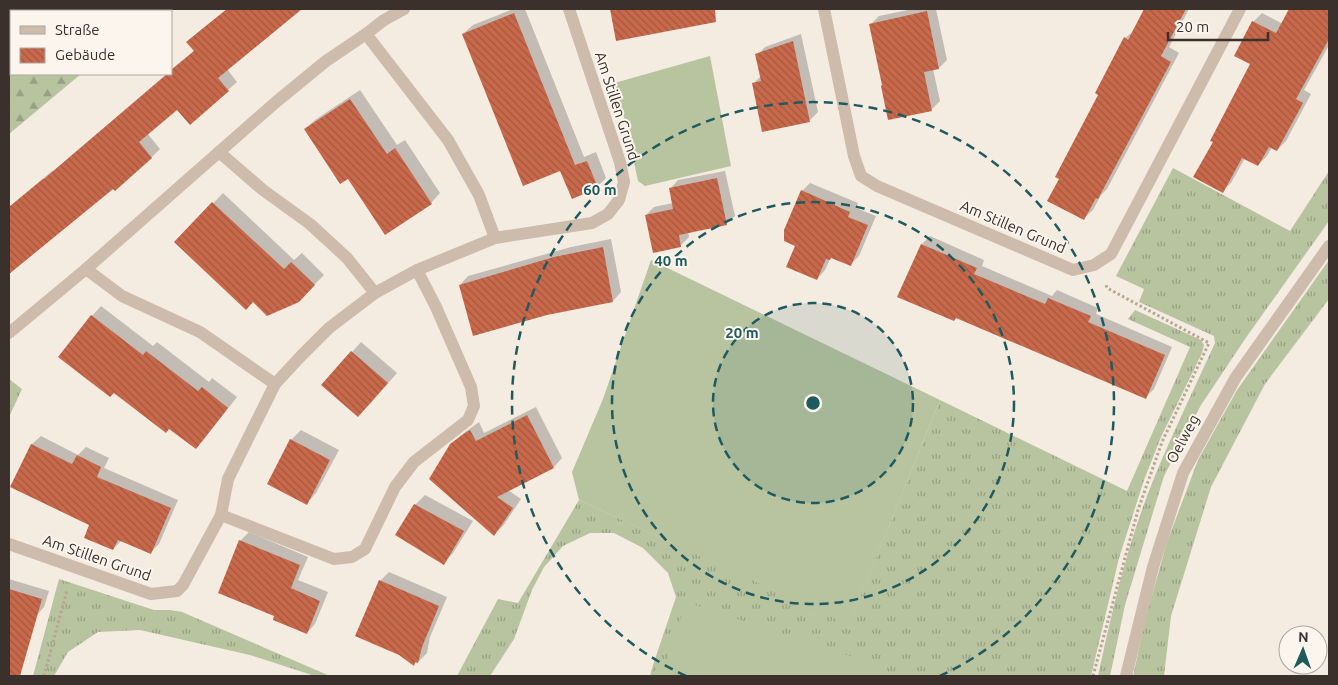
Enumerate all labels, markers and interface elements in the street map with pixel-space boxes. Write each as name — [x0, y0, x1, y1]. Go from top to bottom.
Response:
legend — [10, 10, 172, 75]
scale bar — [1168, 10, 1268, 42]
text: 20 m — [1176, 18, 1209, 35]
text: Straße — [55, 21, 99, 38]
text: Gebäude — [55, 46, 115, 63]
street label: Am Stillen Grund — [592, 49, 643, 162]
text: 60 m — [583, 181, 617, 198]
street label: Am Stillen Grund — [958, 197, 1069, 256]
text: 40 m — [654, 252, 688, 269]
text: 20 m — [725, 324, 759, 341]
centre of rings — [804, 394, 822, 412]
street label: Oelweg — [1163, 412, 1202, 466]
street label: Am Stillen Grund — [41, 531, 153, 584]
north arrow — [1278, 625, 1328, 675]
text: N — [1298, 629, 1309, 645]

